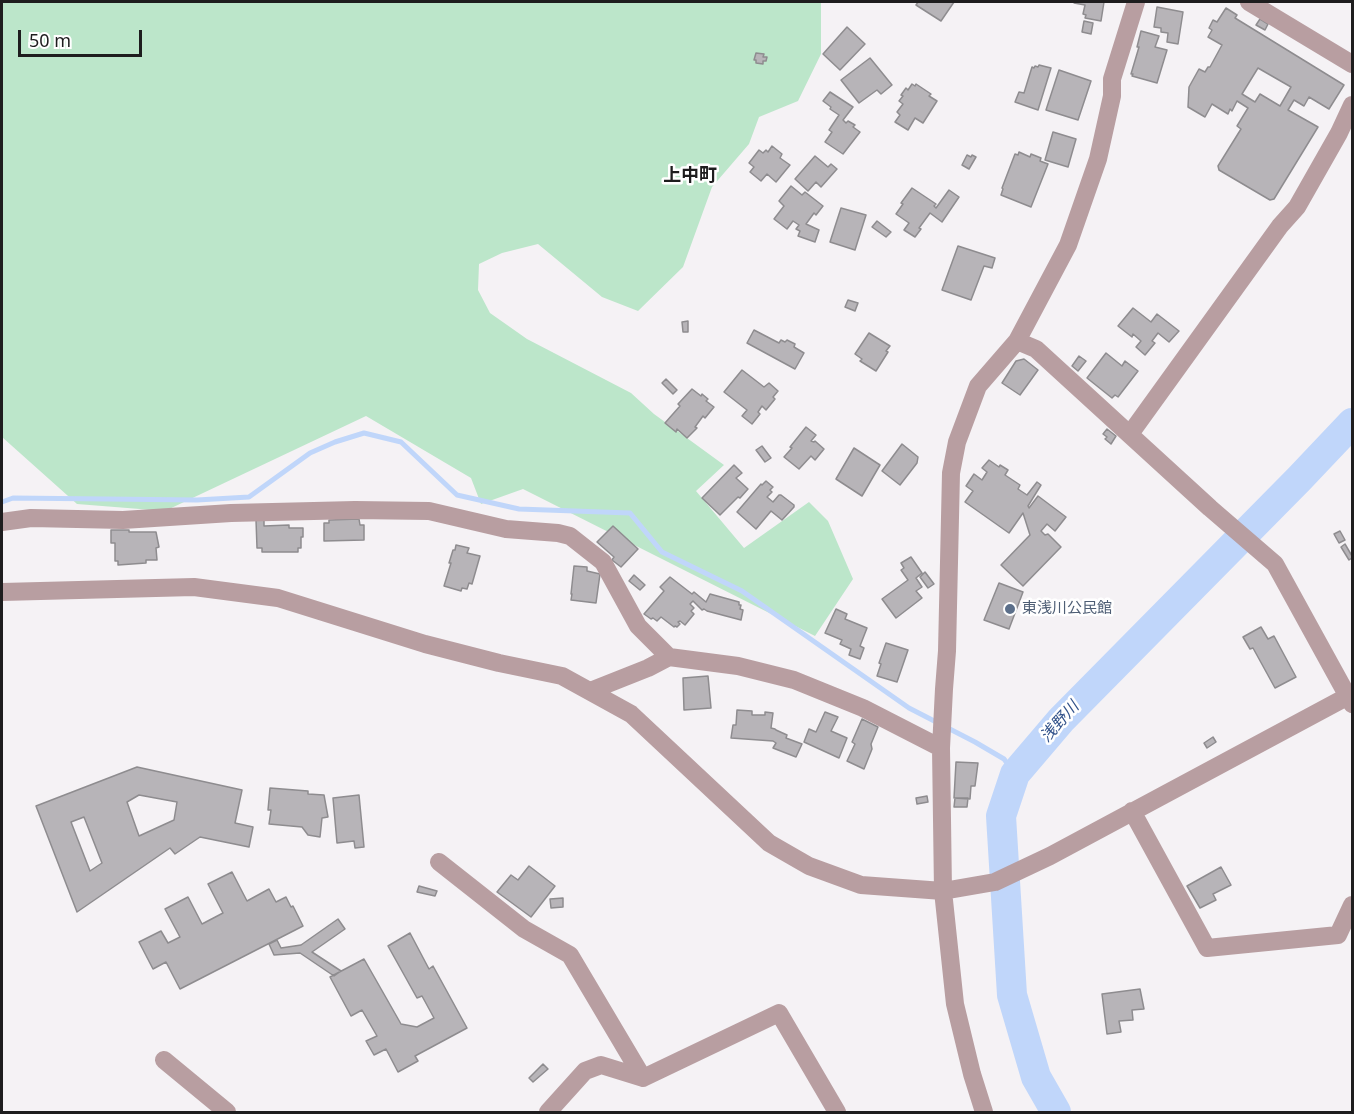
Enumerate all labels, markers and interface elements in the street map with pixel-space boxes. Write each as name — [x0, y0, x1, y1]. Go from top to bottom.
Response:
scale bar — [21, 18, 146, 56]
text: 50 m — [29, 28, 71, 52]
district label: 上中町 — [663, 165, 717, 187]
place label: 東浅川公民館 — [1022, 600, 1112, 618]
marker: 東浅川公民館 — [1003, 602, 1017, 616]
water label: 浅野川 — [1037, 698, 1083, 746]

